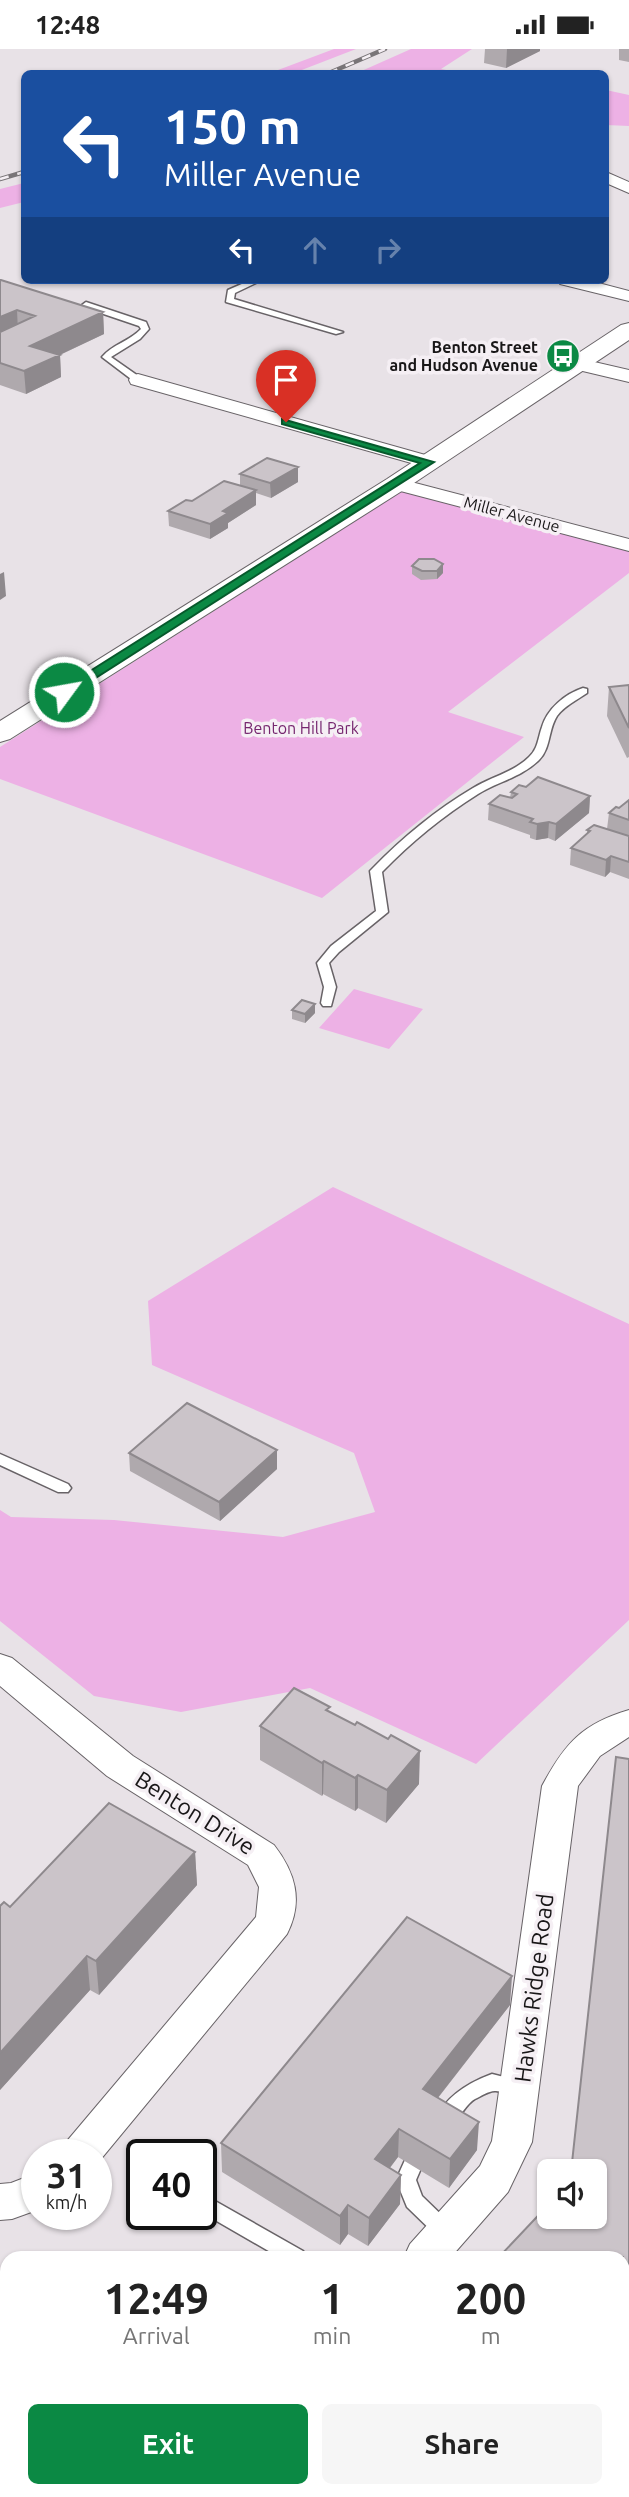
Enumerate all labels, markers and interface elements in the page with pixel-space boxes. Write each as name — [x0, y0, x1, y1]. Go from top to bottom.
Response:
text: 12:48 — [35, 10, 100, 39]
icon: left — [49, 98, 140, 189]
text: 150 m — [164, 98, 301, 153]
text: Miller Avenue — [164, 156, 361, 192]
icon: left — [223, 231, 261, 269]
icon: ahead — [296, 231, 334, 269]
icon: right — [369, 231, 407, 269]
bus stop icon: Benton Street and Hudson Avenue — [544, 337, 582, 375]
place label: Benton Street and Hudson Avenue — [389, 338, 538, 374]
pin — [256, 350, 316, 422]
icon: arrive — [267, 361, 305, 399]
street label: Miller Avenue — [462, 493, 562, 535]
position arrow — [27, 655, 101, 729]
park label: Benton Hill Park — [243, 719, 359, 737]
street label: Benton Drive — [131, 1766, 259, 1859]
street label: Hawks Ridge Road — [510, 1892, 557, 2084]
speed limit sign: 40 — [126, 2139, 217, 2230]
text: 31 — [47, 2155, 86, 2195]
map controls — [537, 2159, 607, 2229]
button: sound — [537, 2159, 607, 2229]
text: km/h — [46, 2192, 87, 2212]
text: 12:49 — [104, 2275, 209, 2322]
text: 1 — [320, 2275, 344, 2322]
text: 200 — [455, 2275, 526, 2322]
text: Arrival — [123, 2323, 190, 2348]
text: min — [313, 2323, 351, 2348]
text: m — [481, 2323, 501, 2348]
button: Exit — [28, 2404, 308, 2484]
button: Share — [322, 2404, 602, 2484]

